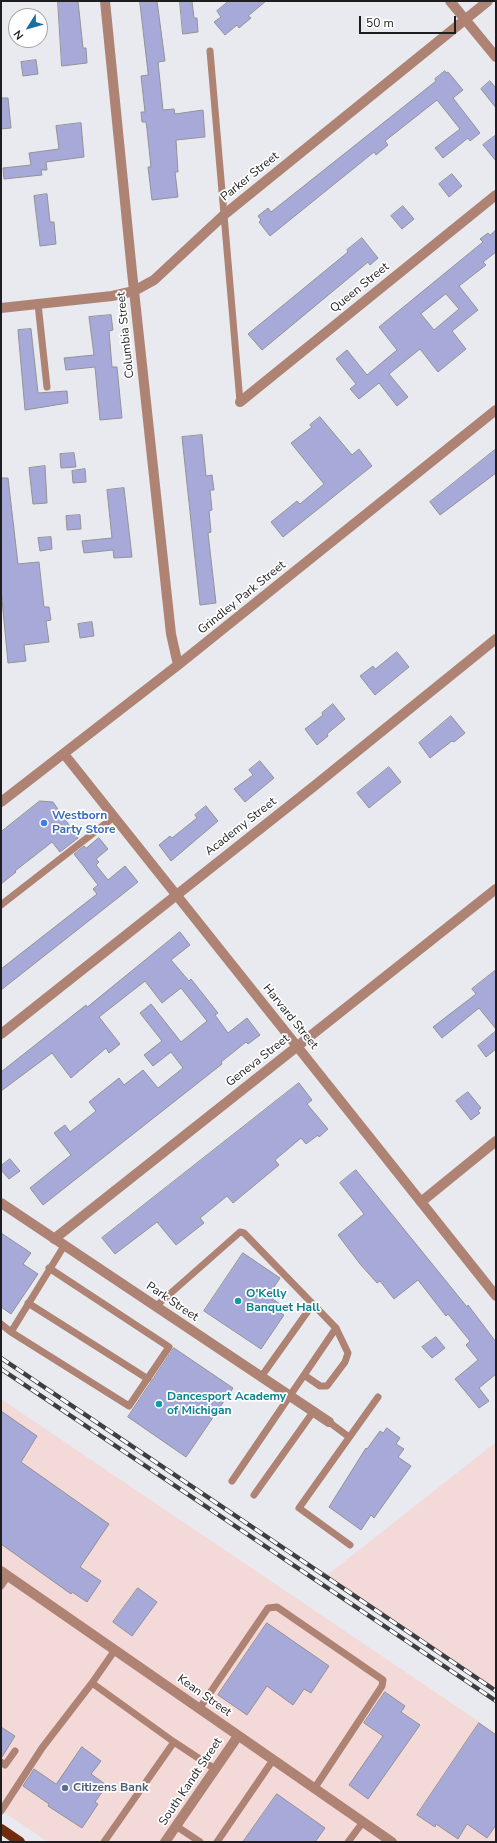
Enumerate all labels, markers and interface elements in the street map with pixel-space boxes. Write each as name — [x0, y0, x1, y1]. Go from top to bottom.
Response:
north arrow — [8, 8, 48, 48]
scale bar — [361, 8, 458, 34]
text: 50 m — [366, 15, 394, 31]
text: N — [10, 27, 27, 43]
street label: Parker Street — [218, 149, 282, 205]
street label: Queen Street — [328, 260, 392, 316]
street label: Columbia Street — [114, 291, 138, 379]
street label: Grindley Park Street — [195, 558, 289, 638]
street label: Academy Street — [203, 795, 279, 859]
place label: Westborn Party Store — [52, 809, 115, 837]
marker: Westborn Party Store — [39, 818, 49, 828]
street label: Harvard Street — [259, 982, 321, 1052]
street label: Geneva Street — [223, 1032, 293, 1090]
street label: Park Street — [143, 1279, 201, 1325]
place label: O'Kelly Banquet Hall — [246, 1287, 320, 1315]
marker: O'Kelly Banquet Hall — [233, 1296, 243, 1306]
place label: Dancesport Academy of Michigan — [167, 1390, 286, 1418]
marker: Dancesport Academy of Michigan — [154, 1399, 164, 1409]
street label: Kean Street — [174, 1672, 234, 1720]
street label: South Kandt Street — [156, 1735, 226, 1829]
place label: Citizens Bank — [73, 1781, 148, 1795]
marker: Citizens Bank — [60, 1783, 70, 1793]

